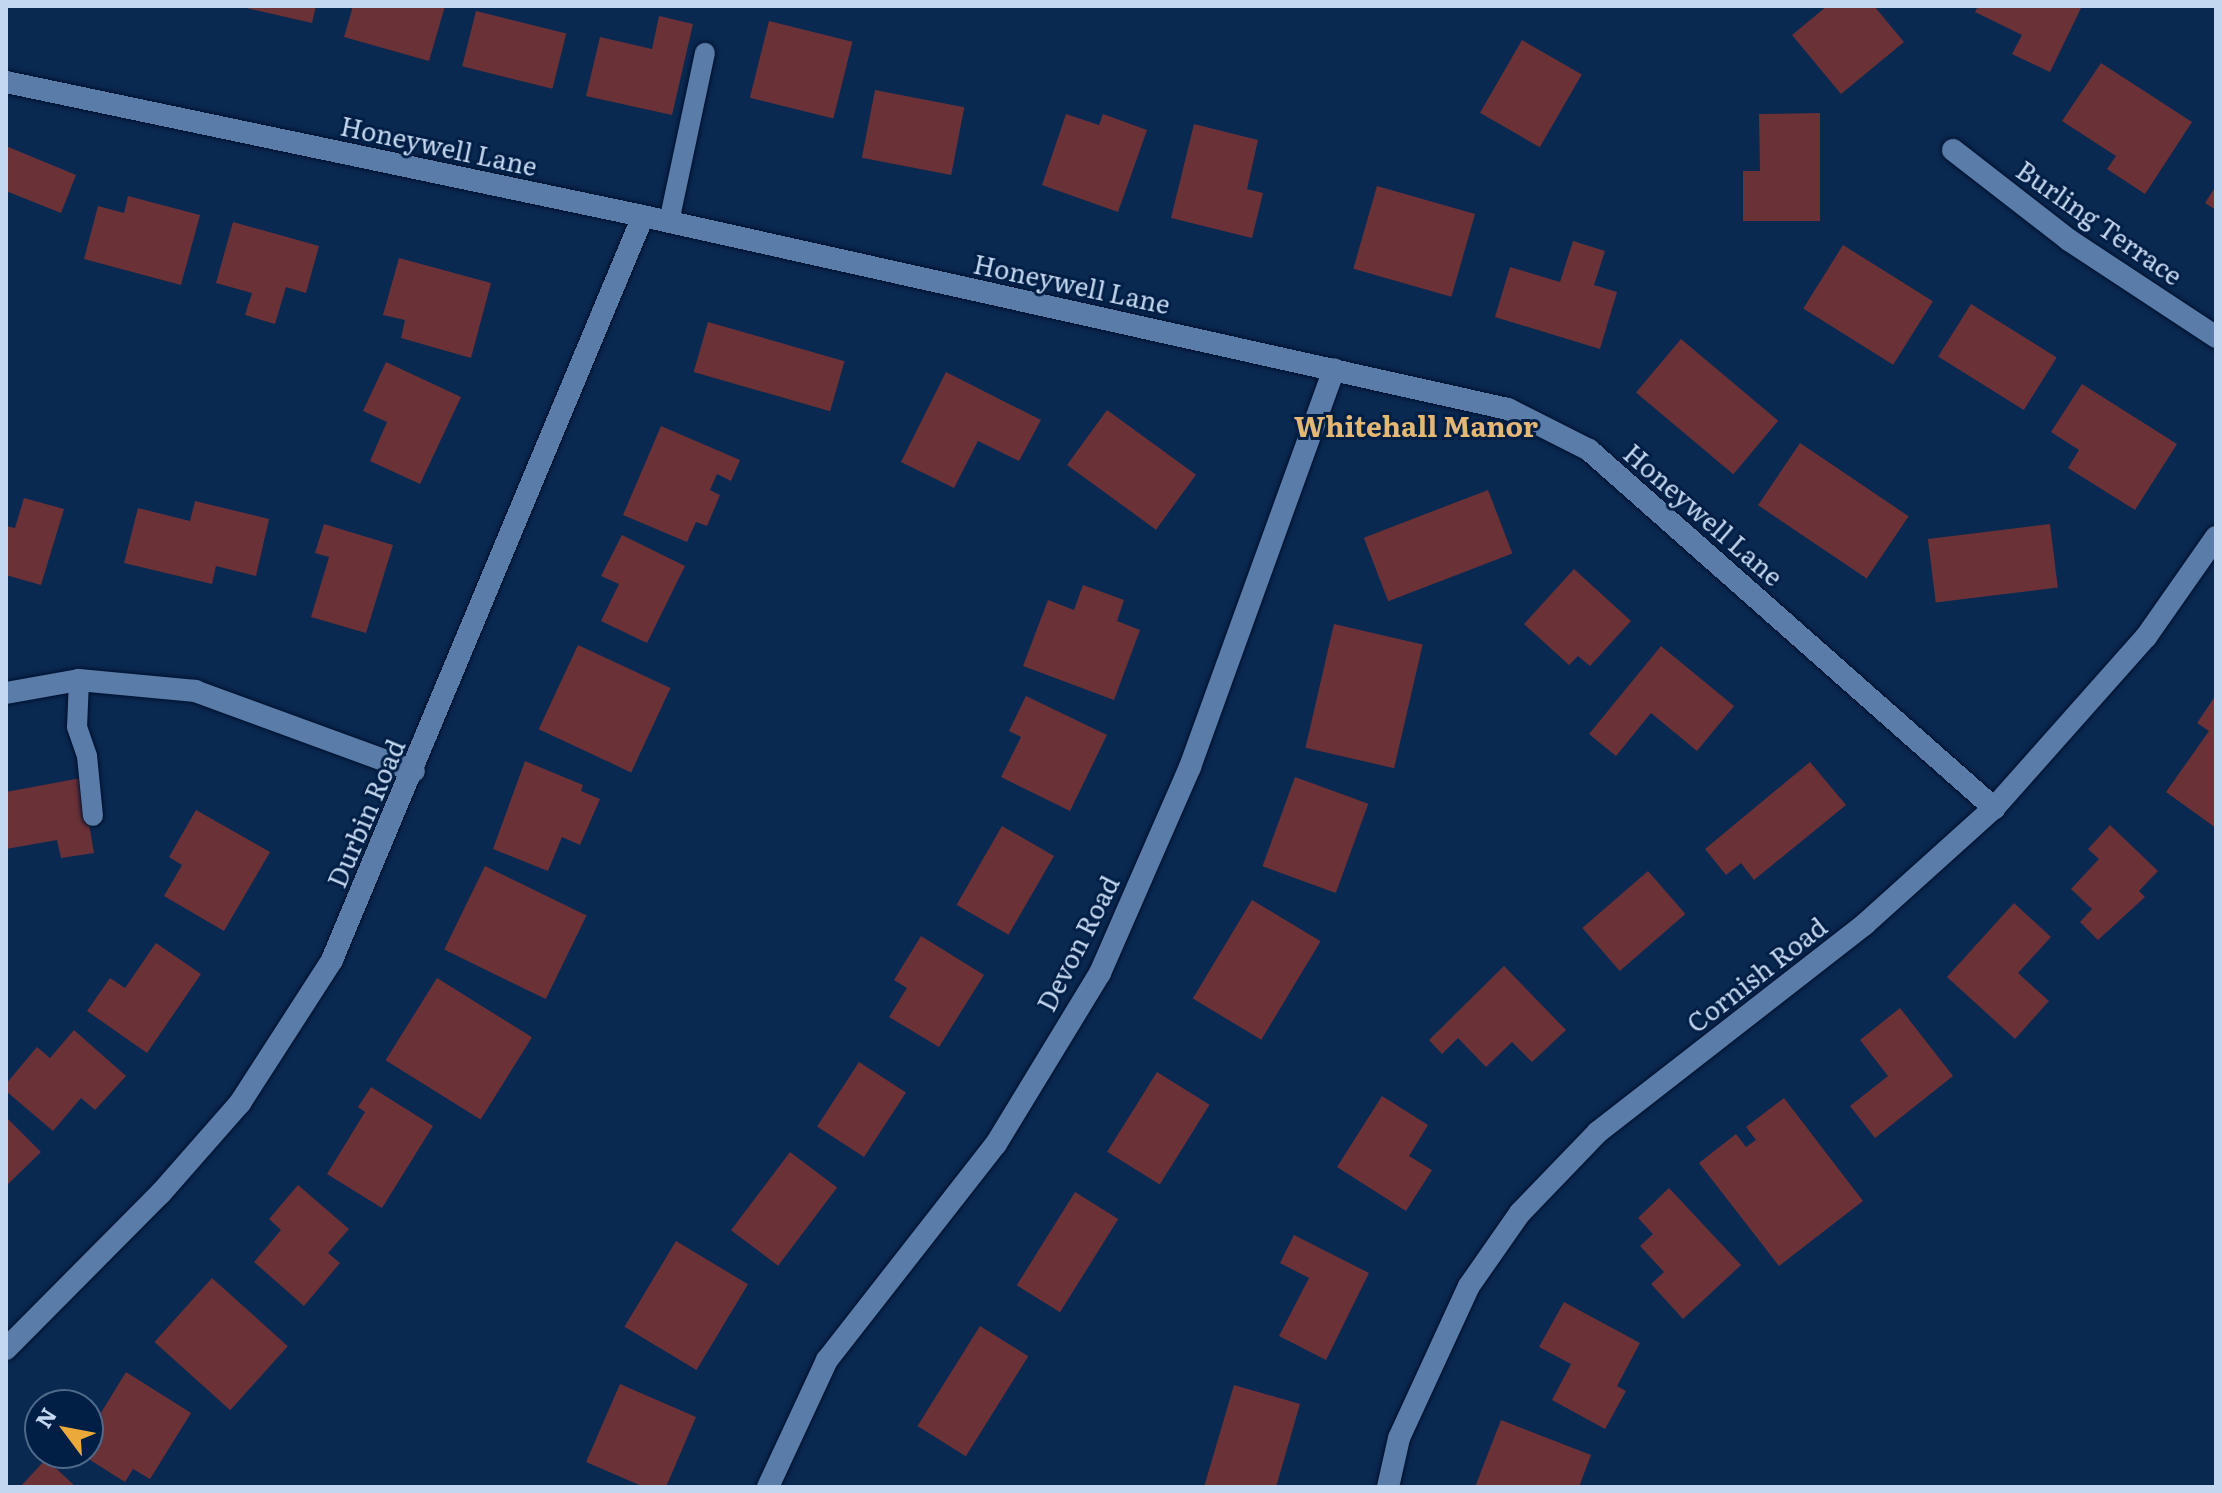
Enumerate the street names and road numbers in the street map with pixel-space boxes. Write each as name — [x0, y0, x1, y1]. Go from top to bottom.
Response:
street label: Honeywell Lane — [338, 109, 540, 181]
street label: Burling Terrace — [2011, 153, 2189, 291]
street label: Honeywell Lane — [971, 247, 1173, 319]
street label: Honeywell Lane — [1618, 437, 1790, 591]
street label: Durbin Road — [320, 734, 410, 892]
street label: Devon Road — [1029, 870, 1125, 1016]
street label: Cornish Road — [1680, 910, 1832, 1038]

